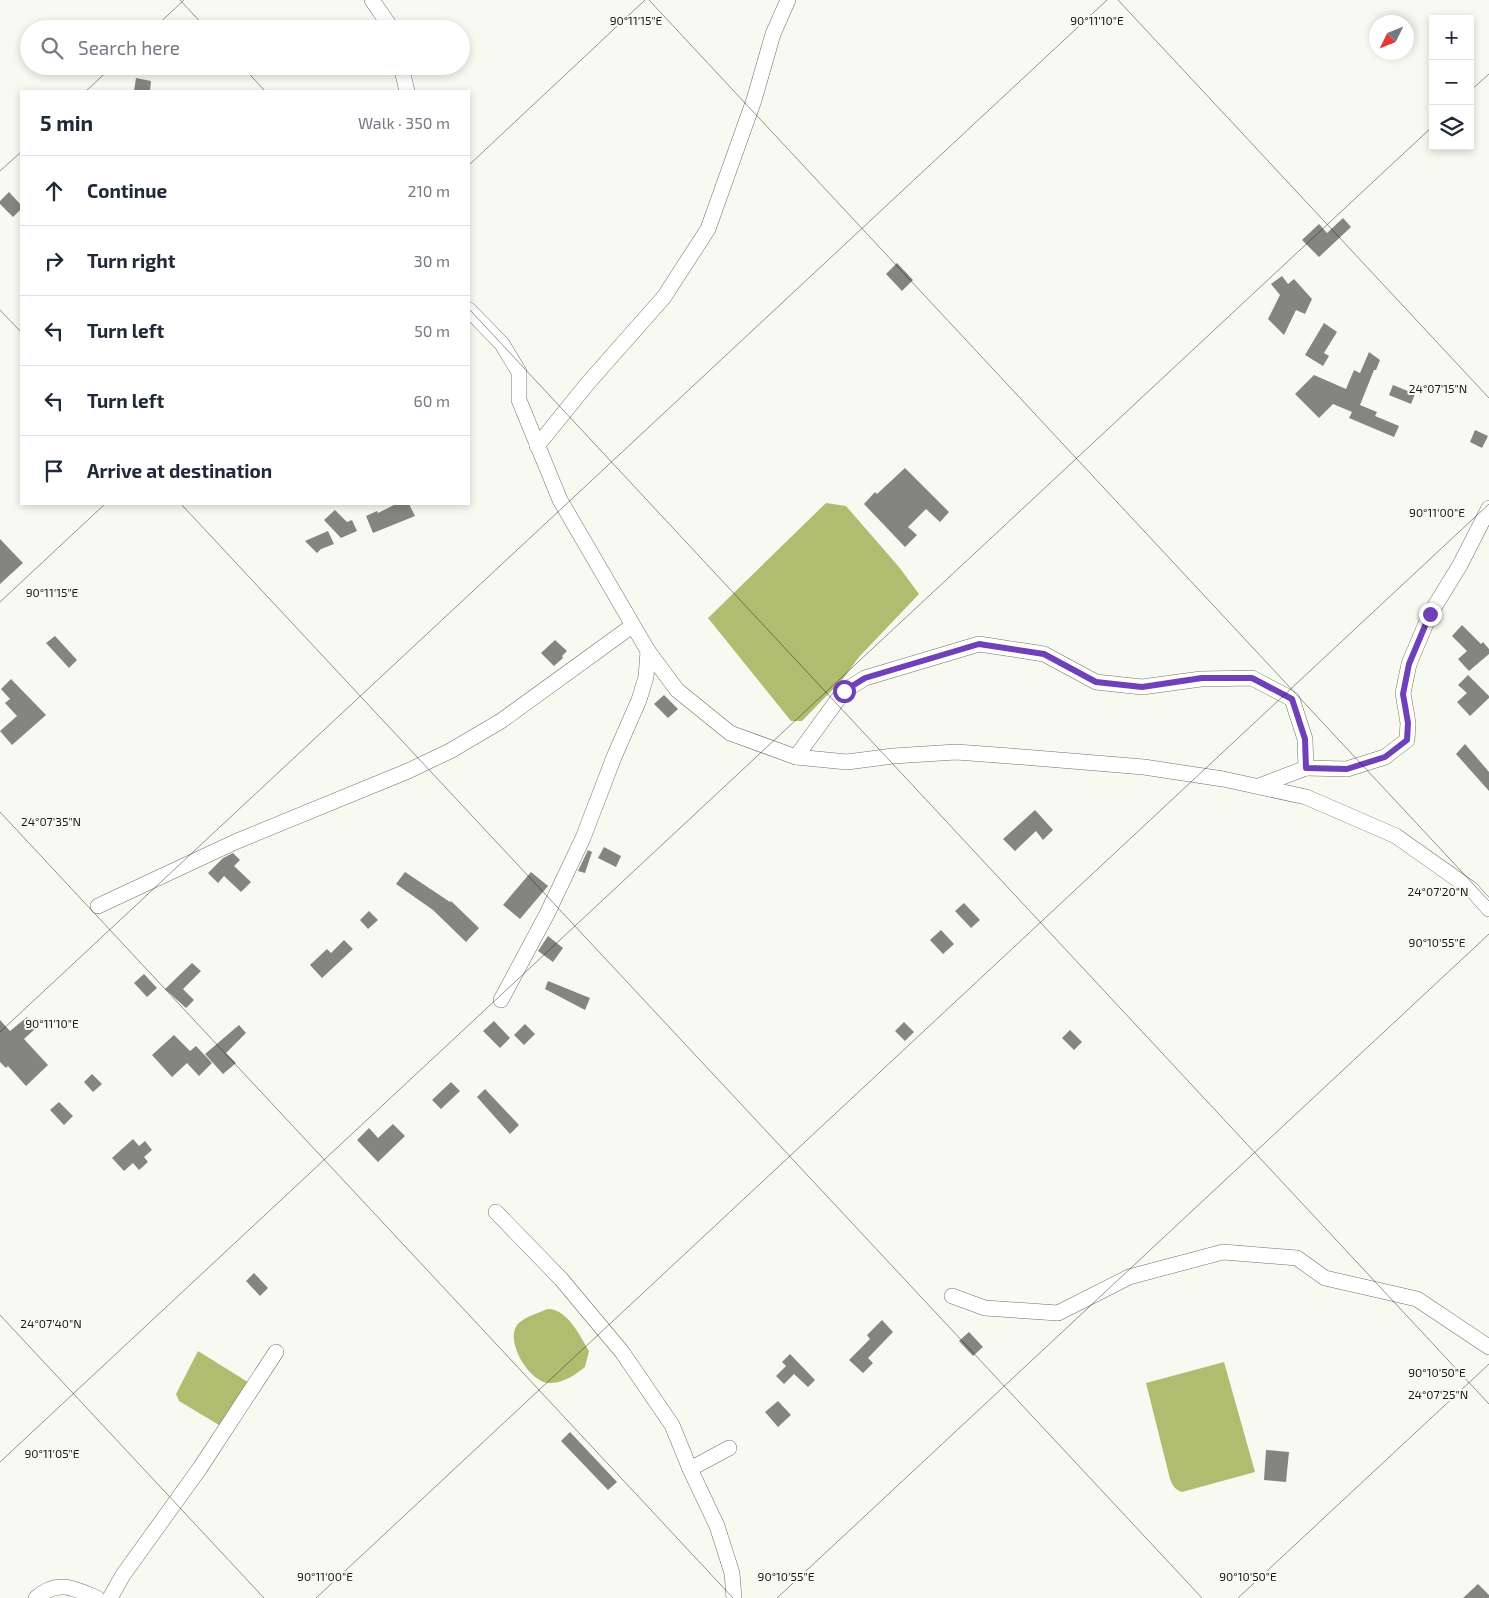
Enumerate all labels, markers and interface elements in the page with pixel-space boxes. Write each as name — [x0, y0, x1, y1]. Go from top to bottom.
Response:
text: 90°11'15"E — [610, 13, 663, 27]
text: 90°11'10"E — [1070, 13, 1124, 27]
north arrow — [1369, 15, 1414, 60]
map controls — [1429, 15, 1474, 150]
button: + — [1429, 15, 1474, 60]
search box — [20, 20, 470, 75]
icon: search — [38, 34, 66, 62]
text: Search here — [78, 36, 180, 59]
button: − — [1429, 60, 1474, 105]
button: layers — [1429, 105, 1474, 150]
text: 5 min — [40, 110, 93, 135]
text: Walk · 350 m — [358, 113, 450, 132]
icon: ahead — [40, 177, 68, 205]
text: Continue — [87, 179, 167, 202]
text: 210 m — [407, 181, 450, 200]
icon: right — [40, 247, 68, 275]
text: Turn right — [87, 249, 175, 272]
text: 30 m — [414, 251, 450, 270]
icon: left — [40, 317, 68, 345]
text: Turn left — [87, 319, 164, 342]
text: 50 m — [414, 321, 450, 340]
text: 24°07'15"N — [1409, 381, 1467, 395]
icon: left — [40, 387, 68, 415]
text: Turn left — [87, 389, 164, 412]
text: 60 m — [414, 391, 450, 410]
icon: arrive — [40, 457, 68, 485]
text: Arrive at destination — [87, 459, 272, 482]
text: 90°11'00"E — [1409, 505, 1465, 519]
text: 90°11'15"E — [26, 585, 79, 599]
route end — [1419, 603, 1442, 626]
route start — [833, 680, 856, 703]
text: 24°07'35"N — [21, 814, 81, 828]
text: 24°07'20"N — [1407, 884, 1469, 898]
text: 90°10'55"E — [1409, 935, 1466, 949]
text: 90°11'10"E — [25, 1016, 79, 1030]
text: 24°07'40"N — [20, 1316, 82, 1330]
text: 90°10'50"E — [1408, 1365, 1466, 1379]
text: 24°07'25"N — [1408, 1387, 1468, 1401]
text: 90°11'05"E — [24, 1446, 80, 1460]
text: 90°11'00"E — [297, 1569, 353, 1583]
text: 90°10'55"E — [758, 1569, 815, 1583]
text: 90°10'50"E — [1219, 1569, 1277, 1583]

